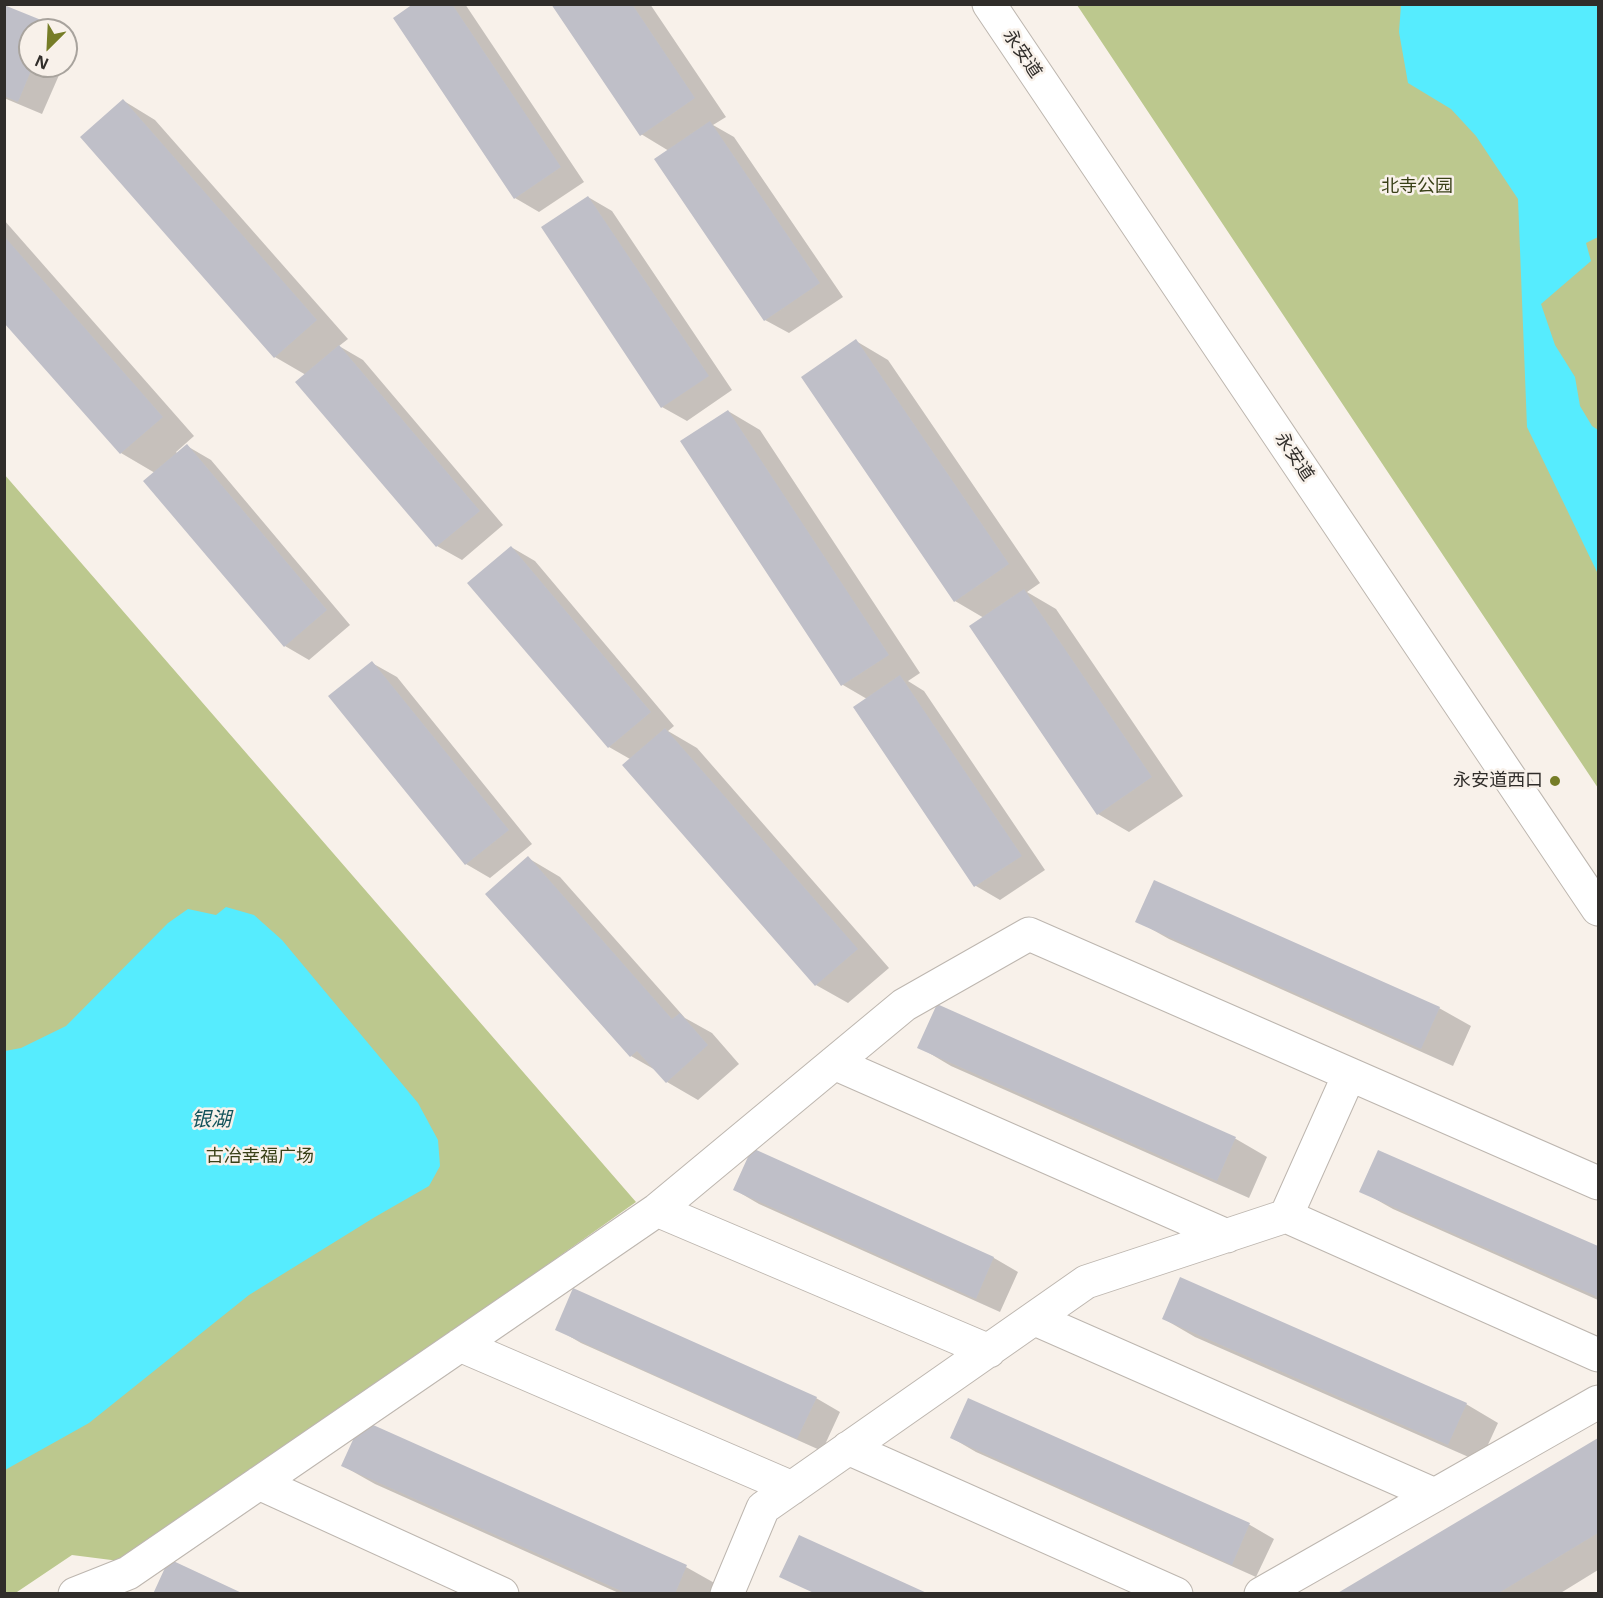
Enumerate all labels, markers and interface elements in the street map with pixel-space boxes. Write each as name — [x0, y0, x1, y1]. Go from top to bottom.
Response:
north arrow — [18, 18, 78, 78]
street label: 永安道 — [998, 26, 1046, 82]
text: N — [31, 50, 52, 75]
park label: 北寺公园 — [1381, 176, 1453, 198]
street label: 永安道 — [1270, 429, 1318, 485]
place label: 永安道西口 — [1453, 770, 1543, 792]
marker: 永安道西口 — [1548, 774, 1562, 788]
water label: 银湖 — [191, 1108, 231, 1132]
park label: 古冶幸福广场 — [206, 1146, 314, 1168]

